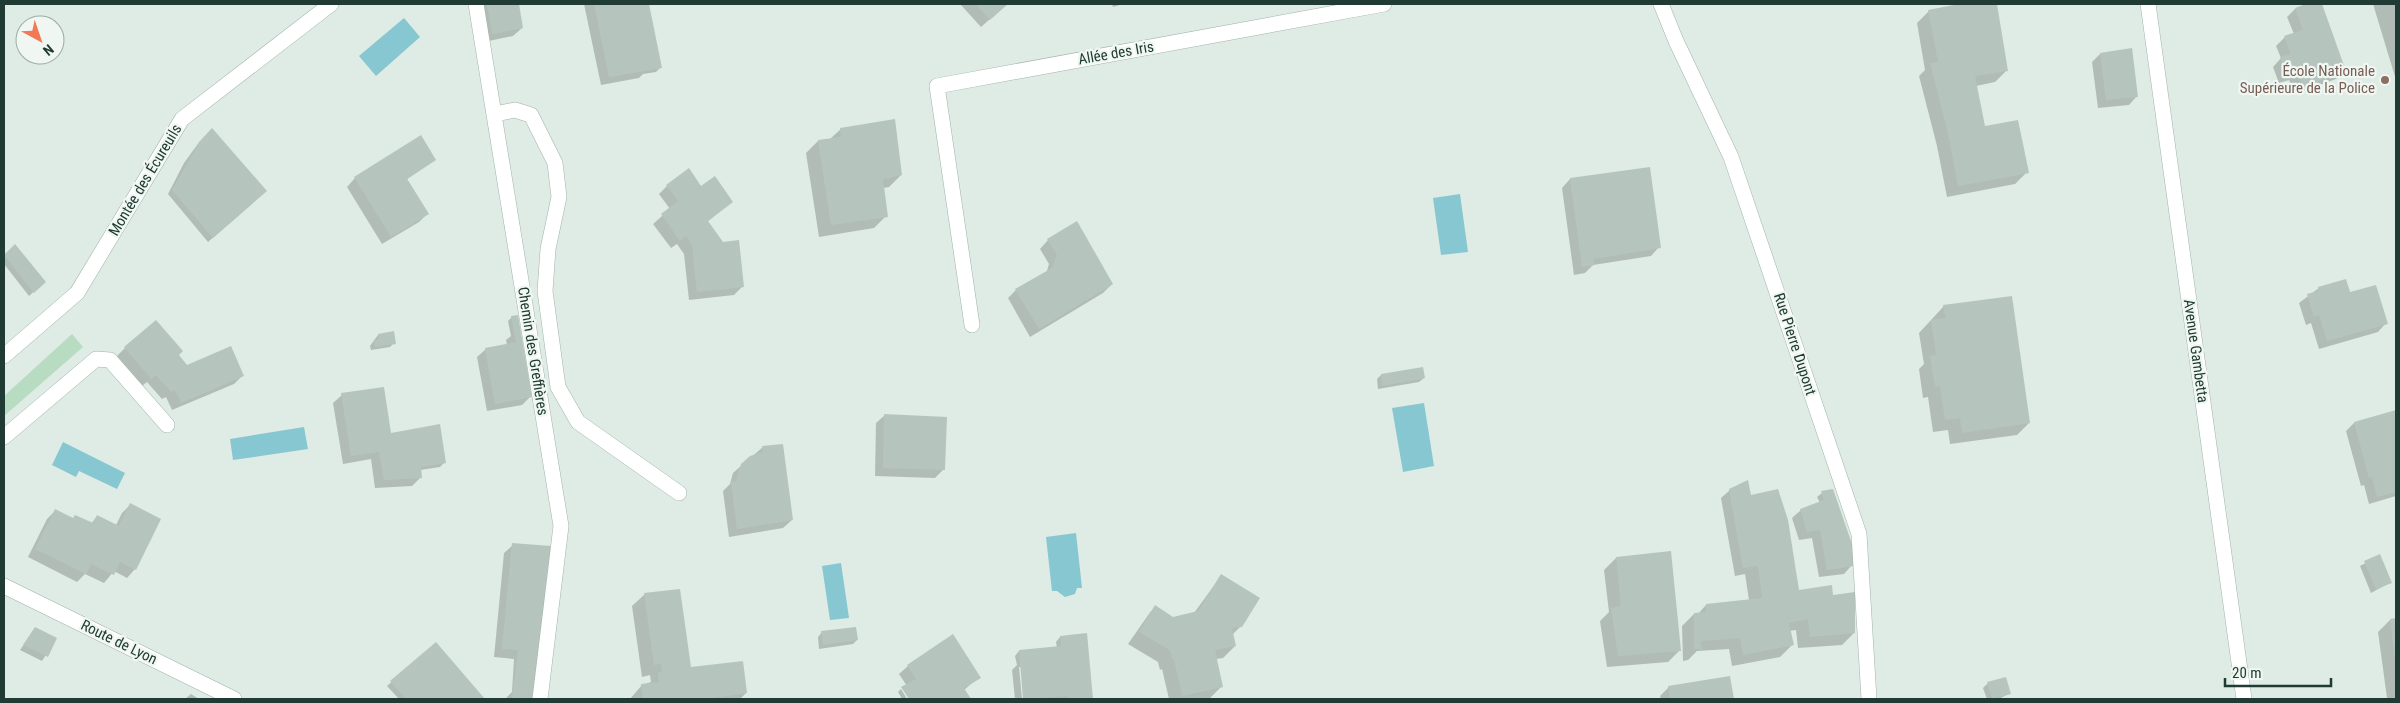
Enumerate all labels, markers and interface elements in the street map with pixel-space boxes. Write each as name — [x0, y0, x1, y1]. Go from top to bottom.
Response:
north arrow — [15, 15, 65, 65]
street label: Allée des Iris — [1077, 37, 1155, 68]
text: N — [40, 41, 57, 59]
place label: École Nationale Supérieure de la Police — [2240, 62, 2375, 97]
marker: École Nationale Supérieure de la Police — [2379, 74, 2391, 86]
street label: Montée des Écureuils — [105, 121, 185, 239]
street label: Chemin des Greffières — [514, 285, 552, 417]
street label: Rue Pierre Dupont — [1770, 291, 1820, 397]
street label: Avenue Gambetta — [2180, 298, 2212, 404]
street label: Route de Lyon — [78, 616, 160, 668]
scale bar — [2225, 656, 2331, 688]
text: 20 m — [2232, 664, 2262, 682]

